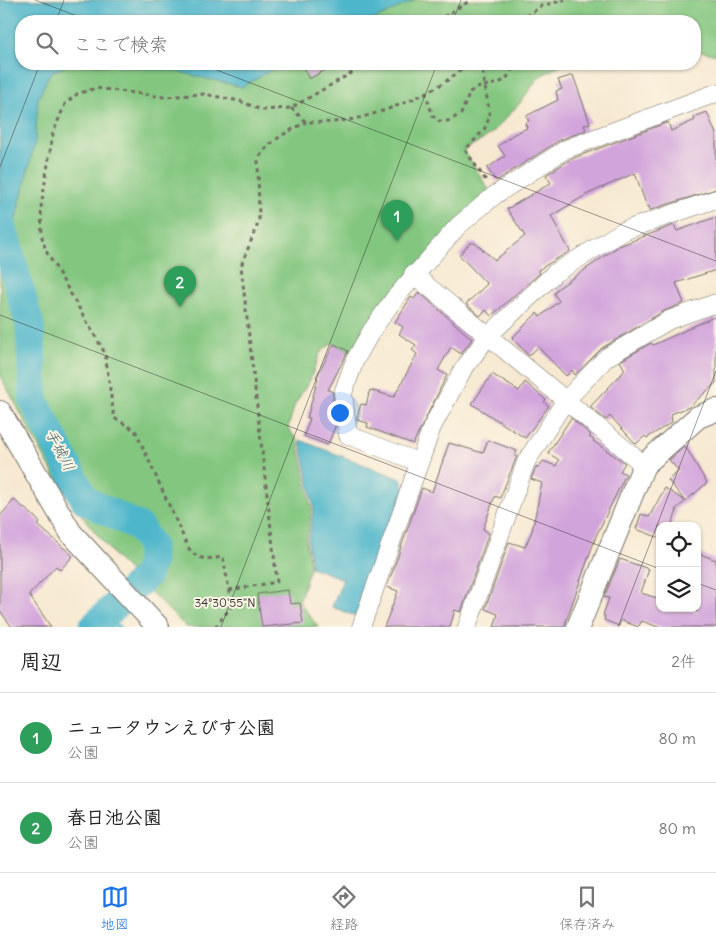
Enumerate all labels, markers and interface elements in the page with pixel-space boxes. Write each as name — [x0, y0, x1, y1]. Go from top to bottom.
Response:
search box — [15, 15, 701, 70]
icon: search — [33, 29, 61, 57]
text: ここで検索 — [73, 32, 168, 56]
pin: 1 — [381, 200, 413, 241]
pin: 2 — [164, 266, 196, 307]
your location — [327, 400, 353, 426]
water label: 手城川 — [42, 425, 79, 474]
map controls — [656, 522, 701, 612]
button: locate — [656, 522, 701, 567]
button: layers — [656, 567, 701, 612]
text: 34°30'55"N — [195, 595, 255, 610]
text: 周辺 — [20, 648, 62, 675]
text: 2件 — [671, 651, 696, 671]
text: ニュータウンえびす公園 — [67, 715, 275, 739]
text: 1 — [33, 728, 39, 748]
text: 80 m — [658, 728, 696, 748]
text: 公園 — [67, 742, 99, 762]
text: 春日池公園 — [67, 805, 162, 829]
text: 2 — [32, 818, 40, 838]
text: 80 m — [658, 818, 696, 838]
text: 公園 — [67, 832, 99, 852]
tab: 地図 — [101, 883, 129, 933]
tab: 経路 — [330, 883, 358, 933]
tab: 保存済み — [559, 883, 615, 933]

